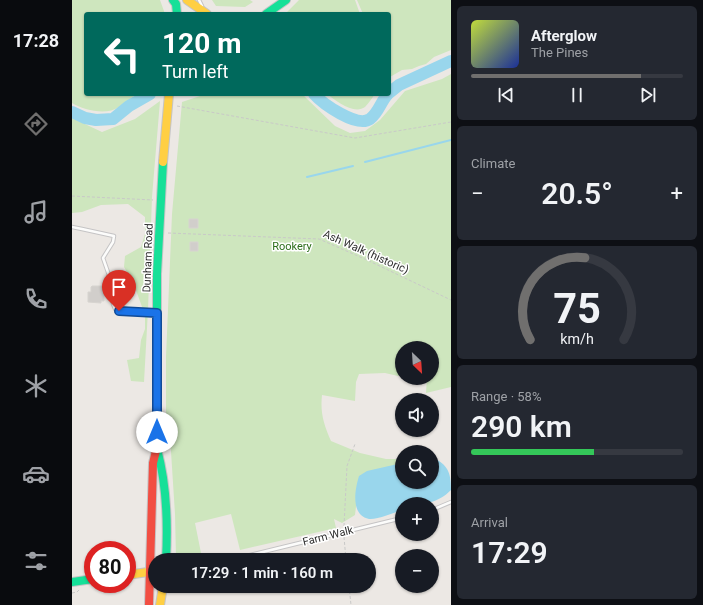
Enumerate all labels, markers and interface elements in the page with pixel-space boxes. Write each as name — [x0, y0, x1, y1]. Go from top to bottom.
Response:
text: 120 m — [162, 27, 241, 60]
text: Afterglow — [531, 27, 597, 45]
icon: left — [96, 28, 148, 80]
text: 17:28 — [13, 30, 59, 51]
text: The Pines — [531, 45, 588, 60]
text: Turn left — [162, 61, 228, 82]
icon: previous — [495, 84, 517, 106]
icon: pause — [566, 84, 588, 106]
icon: next — [637, 84, 659, 106]
icon: directions — [22, 110, 50, 138]
text: Climate — [471, 156, 515, 171]
text: 20.5° — [541, 176, 613, 211]
text: − — [471, 181, 484, 206]
text: + — [671, 181, 683, 206]
icon: music — [22, 198, 50, 226]
street label: Dunham Road — [140, 223, 156, 293]
street label: Ash Walk (historic) — [321, 227, 411, 277]
park label: Rookery — [272, 240, 313, 253]
pin — [102, 270, 136, 311]
icon: arrive — [108, 276, 130, 298]
text: 75 — [553, 284, 601, 333]
icon: phone — [22, 285, 50, 313]
text: km/h — [560, 331, 594, 347]
north arrow — [395, 341, 439, 385]
map controls — [395, 341, 439, 593]
icon: climate — [22, 372, 50, 400]
text: Range · 58% — [471, 389, 541, 404]
button: sound — [395, 393, 439, 437]
text: 290 km — [471, 409, 572, 444]
position arrow — [136, 411, 178, 453]
button: search — [395, 445, 439, 489]
icon: car — [22, 460, 50, 488]
button: + — [395, 497, 439, 541]
text: Arrival — [471, 515, 508, 530]
street label: Farm Walk — [301, 523, 355, 549]
text: 17:29 — [471, 535, 548, 570]
speed limit sign: 80 — [84, 541, 136, 593]
icon: filters — [22, 547, 50, 575]
button: − — [395, 549, 439, 593]
text: 17:29 · 1 min · 160 m — [191, 564, 333, 582]

